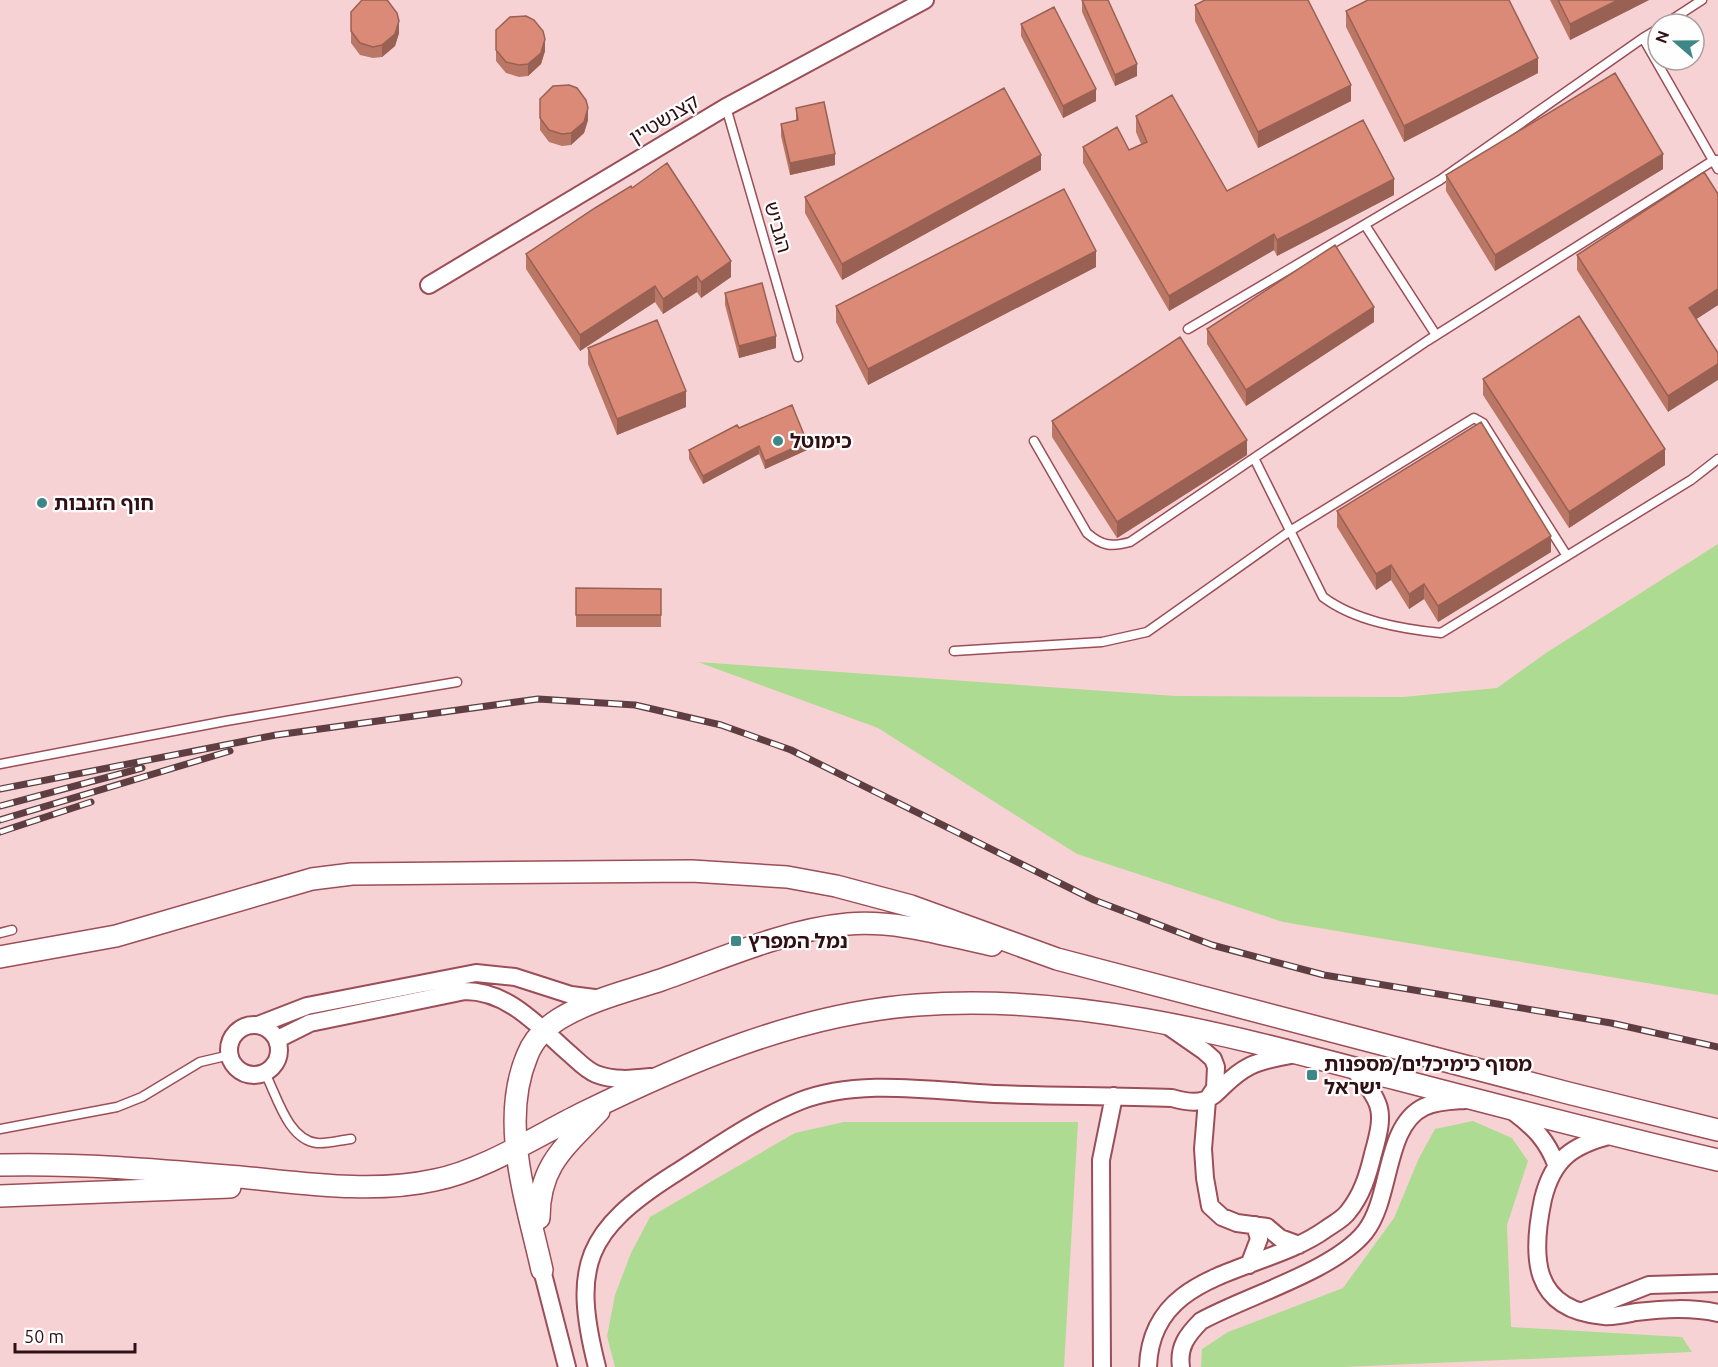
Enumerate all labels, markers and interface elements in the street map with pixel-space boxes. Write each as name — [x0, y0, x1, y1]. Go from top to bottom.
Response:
north arrow — [1646, 12, 1706, 72]
text: N — [1651, 28, 1672, 46]
street label: קצנשטיין — [625, 89, 703, 148]
street label: הגביש — [760, 199, 797, 255]
place label: כימוטל — [790, 429, 852, 452]
marker: כימוטל — [771, 434, 785, 448]
place label: חוף הזנבות — [54, 491, 154, 514]
marker: חוף הזנבות — [35, 496, 49, 510]
place label: נמל המפרץ — [748, 929, 848, 952]
marker: נמל המפרץ — [729, 934, 743, 948]
place label: מסוף כימיכלים/מספנות ישראל — [1324, 1052, 1532, 1098]
marker: מסוף כימיכלים/מספנות ישראל — [1305, 1068, 1319, 1082]
scale bar — [15, 1316, 135, 1354]
text: 50 m — [24, 1326, 64, 1346]

